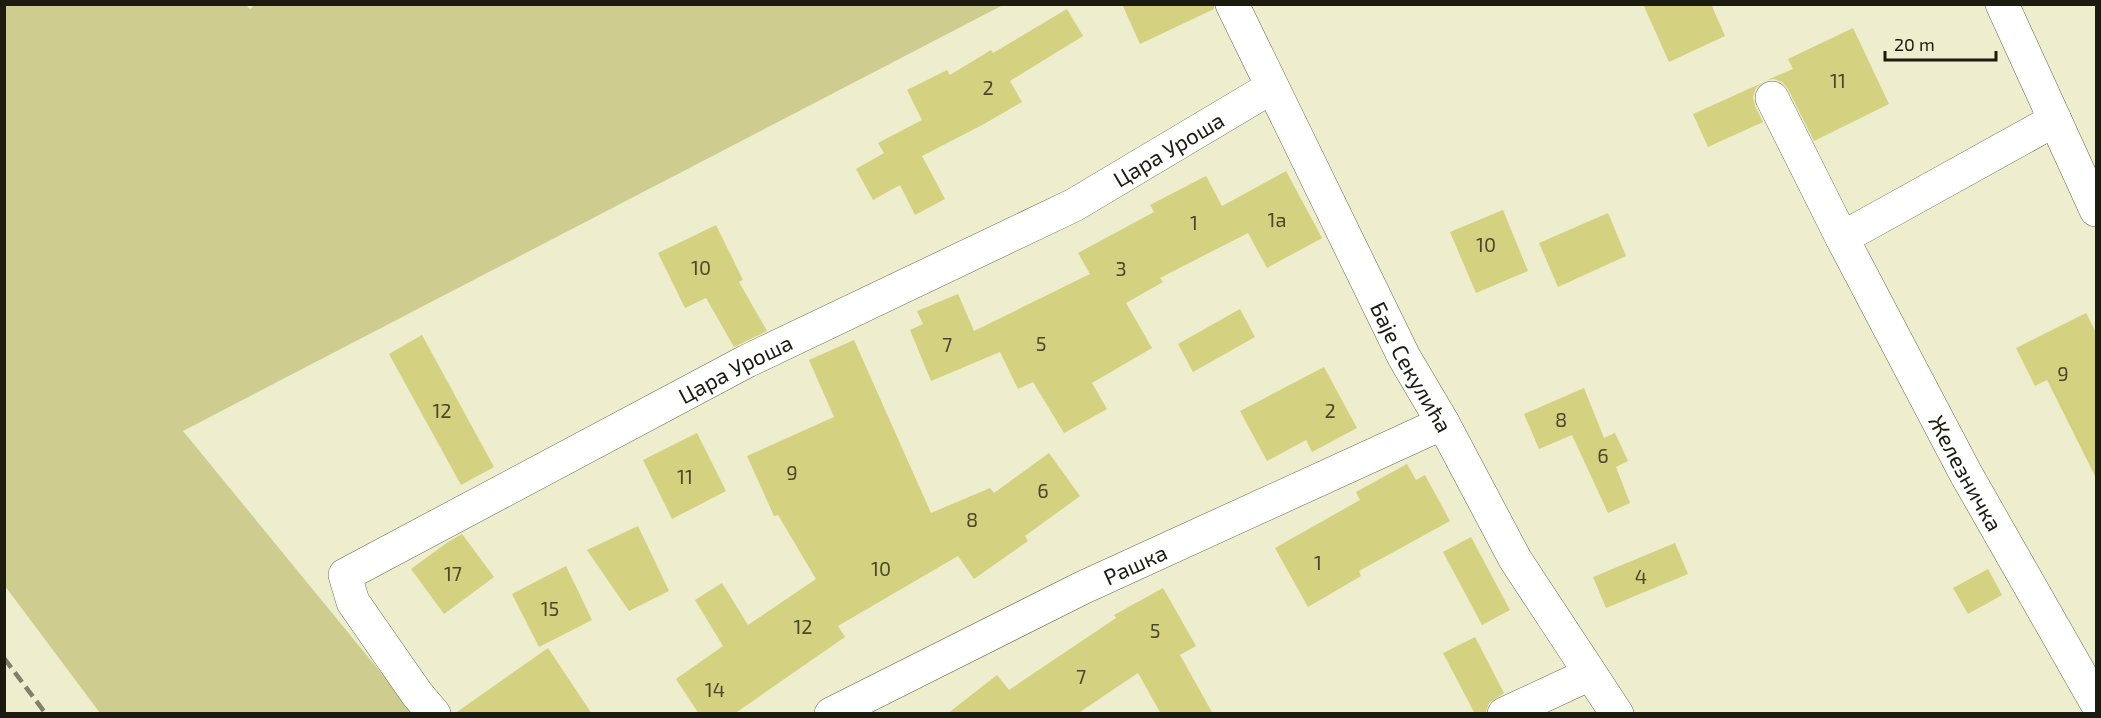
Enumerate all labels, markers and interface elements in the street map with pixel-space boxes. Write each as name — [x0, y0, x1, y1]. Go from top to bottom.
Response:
scale bar — [1885, 24, 1996, 62]
text: 20 m — [1894, 33, 1935, 55]
house number: 11 — [1830, 68, 1846, 92]
house number: 2 — [982, 75, 994, 99]
street label: Цара Уроша — [1108, 106, 1228, 192]
house number: 1a — [1268, 207, 1286, 231]
house number: 1 — [1190, 210, 1198, 234]
house number: 10 — [1476, 232, 1496, 256]
house number: 10 — [691, 255, 711, 279]
house number: 3 — [1115, 256, 1127, 280]
street label: Баје Секулића — [1366, 297, 1458, 436]
street label: Цара Уроша — [674, 328, 796, 408]
house number: 5 — [1036, 331, 1046, 355]
house number: 7 — [942, 332, 952, 356]
house number: 9 — [2057, 361, 2069, 385]
house number: 12 — [432, 398, 452, 422]
house number: 2 — [1324, 398, 1336, 422]
house number: 8 — [1555, 407, 1567, 431]
street label: Железничка — [1924, 410, 2009, 535]
house number: 6 — [1597, 443, 1609, 467]
house number: 9 — [786, 460, 798, 484]
house number: 11 — [677, 464, 693, 488]
house number: 6 — [1037, 478, 1049, 502]
house number: 8 — [966, 507, 978, 531]
street label: Рашка — [1099, 538, 1171, 590]
house number: 1 — [1314, 550, 1322, 574]
house number: 10 — [871, 556, 891, 580]
house number: 17 — [444, 561, 462, 585]
house number: 4 — [1635, 564, 1647, 588]
house number: 15 — [541, 596, 559, 620]
house number: 12 — [793, 614, 813, 638]
house number: 5 — [1150, 618, 1160, 642]
house number: 7 — [1076, 664, 1086, 688]
house number: 14 — [705, 677, 725, 701]

